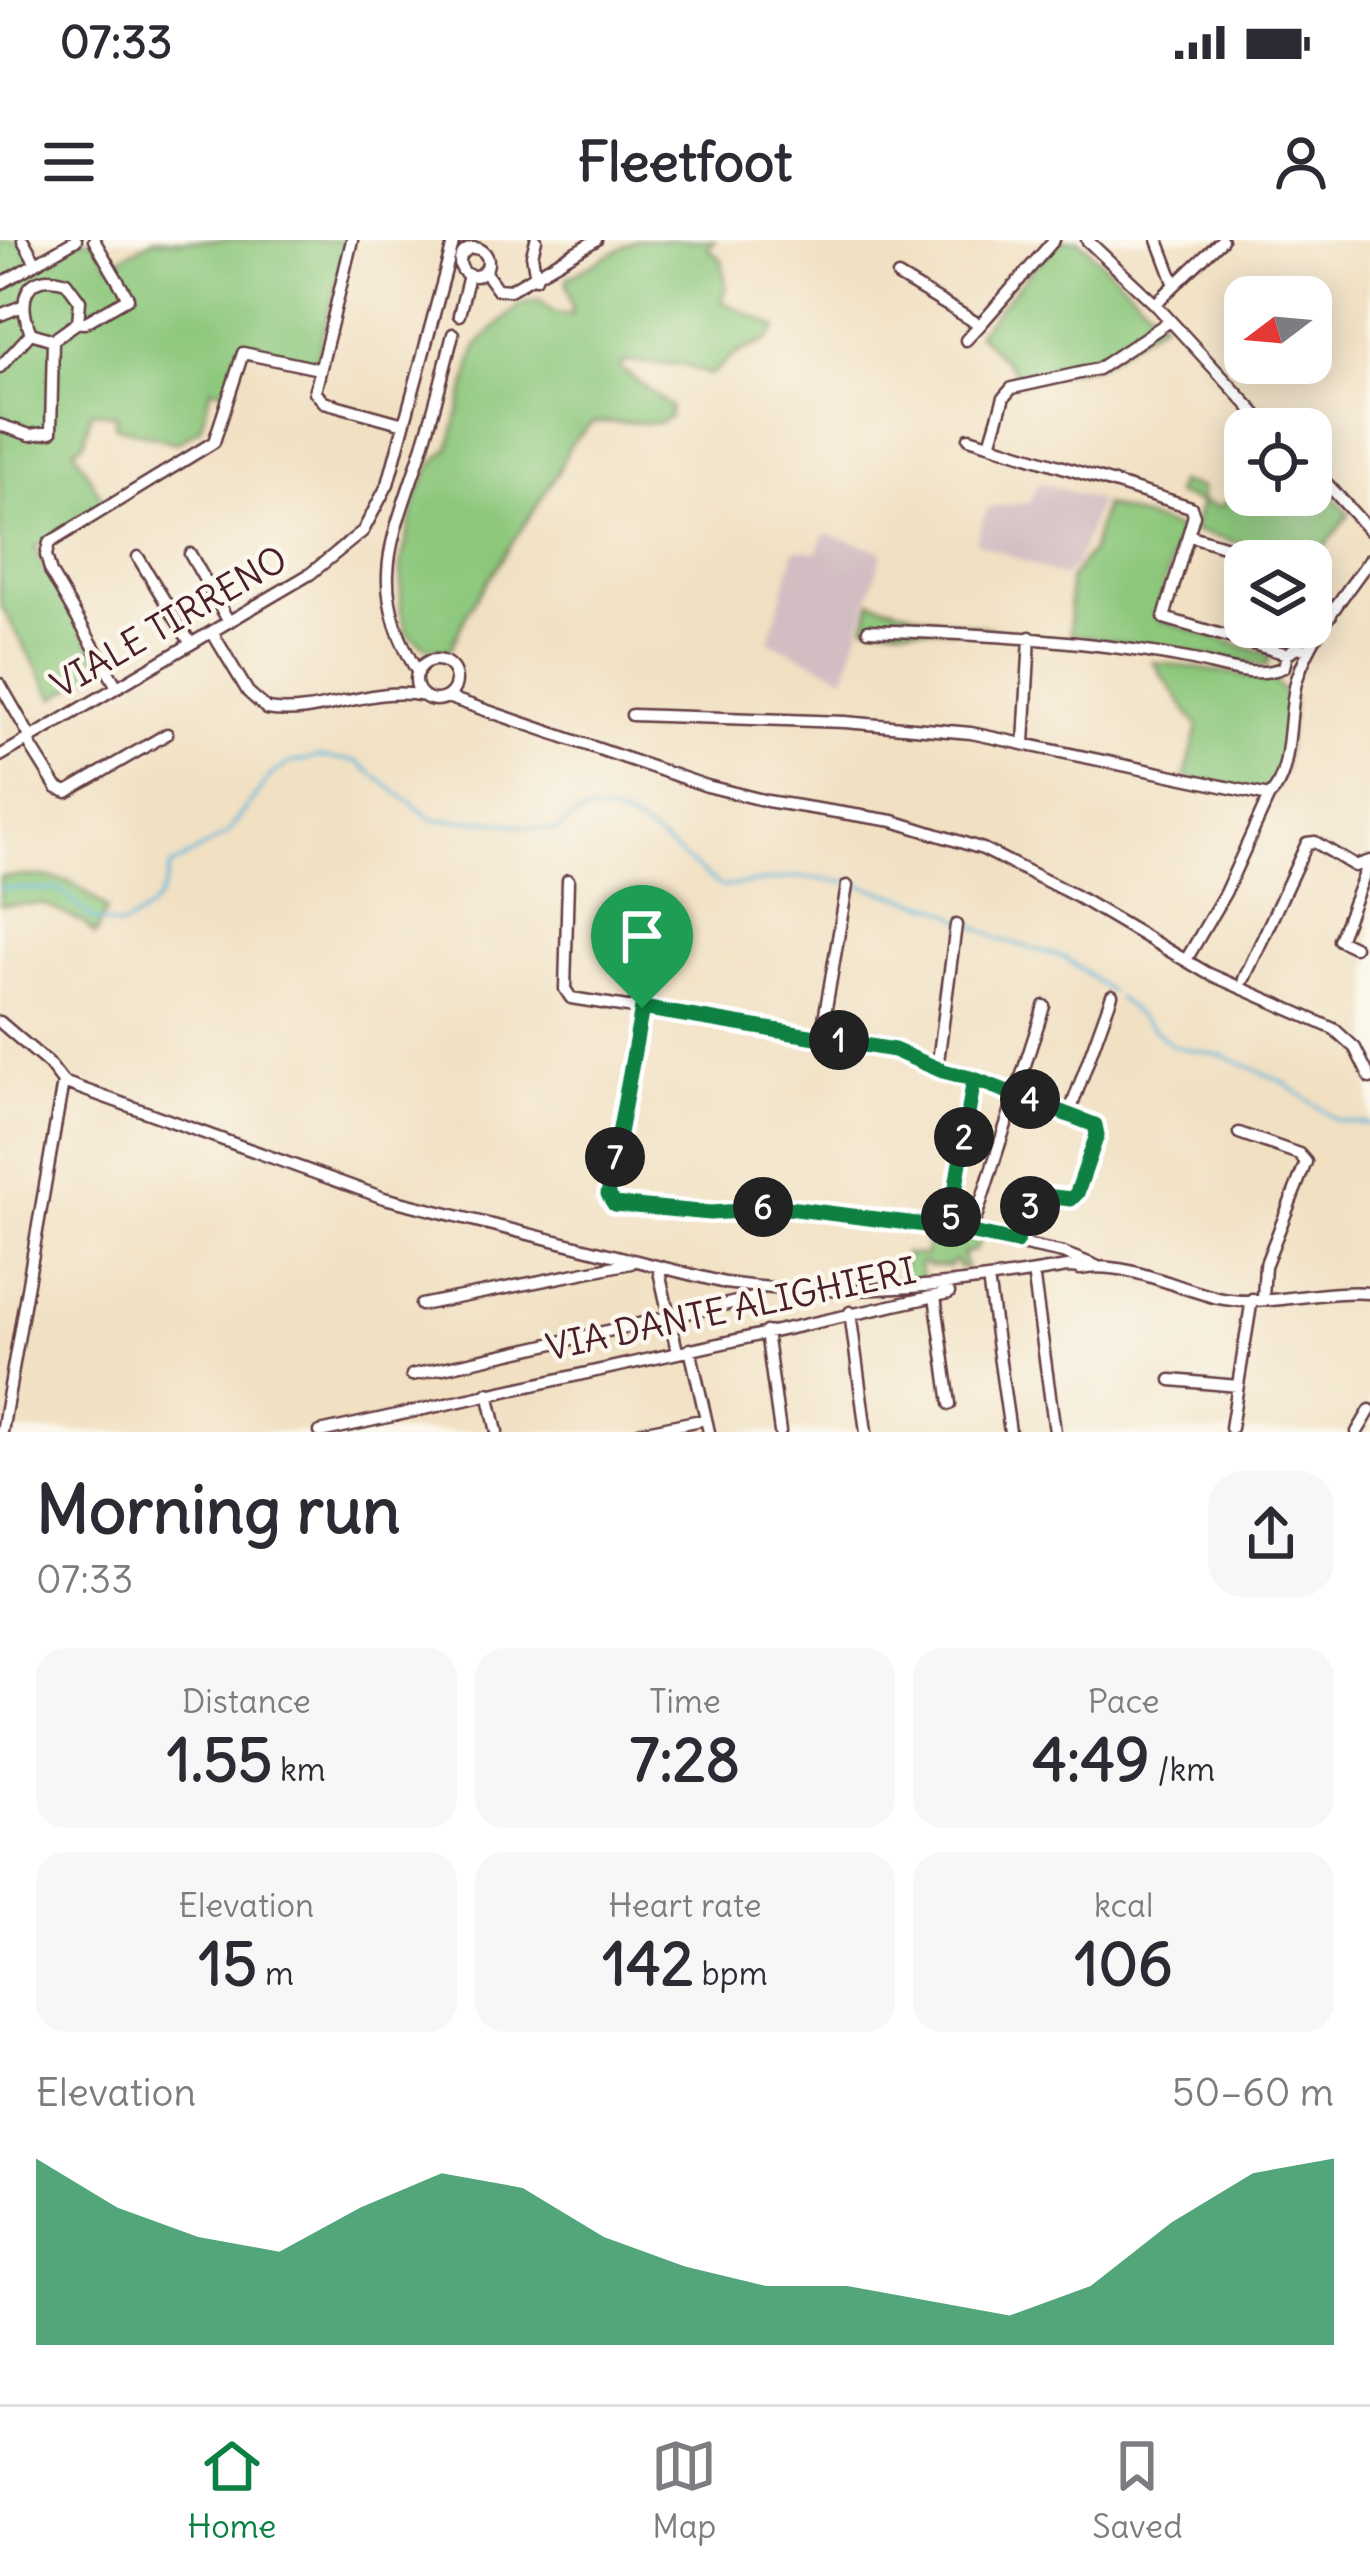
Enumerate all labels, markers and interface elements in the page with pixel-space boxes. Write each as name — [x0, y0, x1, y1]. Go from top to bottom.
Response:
text: 07:33 — [60, 14, 172, 70]
text: Fleetfoot — [578, 128, 792, 196]
icon: menu — [36, 129, 102, 195]
icon: person — [1268, 129, 1334, 195]
north arrow — [1224, 276, 1332, 384]
map controls — [1224, 276, 1332, 648]
button: locate — [1224, 408, 1332, 516]
street label: VIALE TIRRENO — [43, 536, 295, 708]
button: layers — [1224, 540, 1332, 648]
pin — [591, 885, 693, 1008]
icon: arrive — [609, 903, 675, 969]
pin: 1 — [809, 1010, 869, 1070]
text: 1 — [832, 1019, 846, 1061]
pin: 4 — [1000, 1069, 1060, 1129]
text: 4 — [1020, 1078, 1040, 1120]
pin: 2 — [934, 1107, 994, 1167]
text: 2 — [955, 1116, 973, 1158]
pin: 7 — [585, 1127, 645, 1187]
text: 7 — [607, 1136, 623, 1178]
pin: 3 — [1000, 1176, 1060, 1236]
pin: 6 — [733, 1177, 793, 1237]
text: 3 — [1021, 1185, 1039, 1227]
text: 6 — [753, 1186, 773, 1228]
pin: 5 — [921, 1187, 981, 1247]
text: 5 — [942, 1196, 960, 1238]
street label: VIA DANTE ALIGHIERI — [542, 1248, 920, 1370]
text: Morning run — [36, 1468, 400, 1551]
button: share — [1208, 1471, 1334, 1597]
text: 07:33 — [36, 1555, 133, 1604]
text: Distance — [182, 1680, 311, 1722]
text: Time — [649, 1680, 721, 1722]
text: Pace — [1088, 1680, 1160, 1722]
text: 1.55 — [167, 1722, 272, 1797]
text: 7:28 — [630, 1722, 740, 1797]
text: 4:49 — [1032, 1722, 1150, 1797]
text: km — [272, 1748, 326, 1790]
text: /km — [1150, 1748, 1215, 1790]
text: Elevation — [179, 1884, 314, 1926]
text: Heart rate — [608, 1884, 762, 1926]
text: kcal — [1094, 1884, 1153, 1926]
text: 15 — [199, 1926, 257, 2001]
text: 142 — [602, 1926, 694, 2001]
text: 106 — [1075, 1926, 1173, 2001]
text: m — [257, 1952, 294, 1994]
text: bpm — [694, 1952, 768, 1994]
text: Elevation — [36, 2068, 196, 2117]
text: 50–60 m — [1172, 2068, 1334, 2117]
tab: Home — [187, 2433, 276, 2547]
tab: Map — [651, 2433, 717, 2547]
tab: Saved — [1092, 2433, 1183, 2547]

